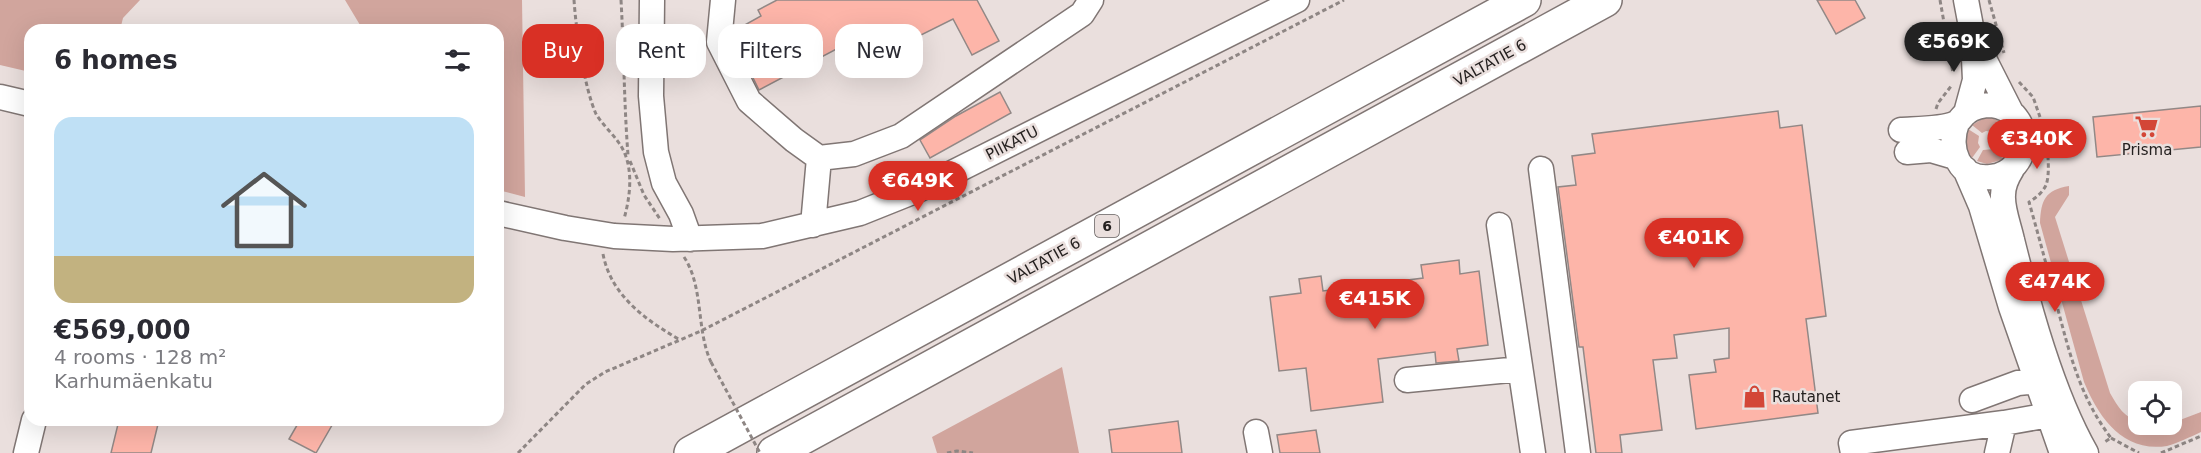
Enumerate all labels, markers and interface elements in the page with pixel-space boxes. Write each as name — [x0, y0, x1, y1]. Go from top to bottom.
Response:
pin: €569K — [1912, 22, 1996, 73]
chip: Buy — [522, 24, 604, 78]
chip: Rent — [616, 24, 706, 78]
chip: Filters — [718, 24, 823, 78]
chip: New — [835, 24, 923, 78]
text: €569K — [1918, 29, 1990, 53]
street label: VALTATIE 6 — [1451, 36, 1529, 90]
icon: filters — [441, 44, 474, 77]
text: 6 homes — [54, 45, 178, 75]
supermarket icon: Prisma — [2134, 113, 2160, 139]
pin: €340K — [1995, 119, 2079, 170]
street label: PIIKATU — [983, 122, 1041, 164]
text: €340K — [2001, 126, 2073, 150]
place label: Prisma — [2122, 141, 2172, 159]
icon: home — [210, 156, 318, 264]
pin: €649K — [876, 161, 960, 212]
text: €649K — [882, 168, 954, 192]
road number: 6 — [1095, 215, 1119, 237]
pin: €401K — [1652, 218, 1736, 269]
text: €401K — [1658, 225, 1730, 249]
street label: VALTATIE 6 — [1005, 234, 1083, 288]
pin: €474K — [2013, 262, 2097, 313]
text: €474K — [2019, 269, 2091, 293]
pin: €415K — [1333, 279, 1417, 330]
text: €415K — [1339, 286, 1411, 310]
text: €569,000 — [54, 315, 191, 345]
text: 4 rooms · 128 m² — [54, 345, 226, 369]
text: Karhumäenkatu — [54, 369, 213, 393]
map controls — [2128, 381, 2182, 435]
button: locate — [2128, 381, 2182, 435]
shop icon: Rautanet — [1741, 384, 1767, 410]
place label: Rautanet — [1772, 388, 1841, 406]

